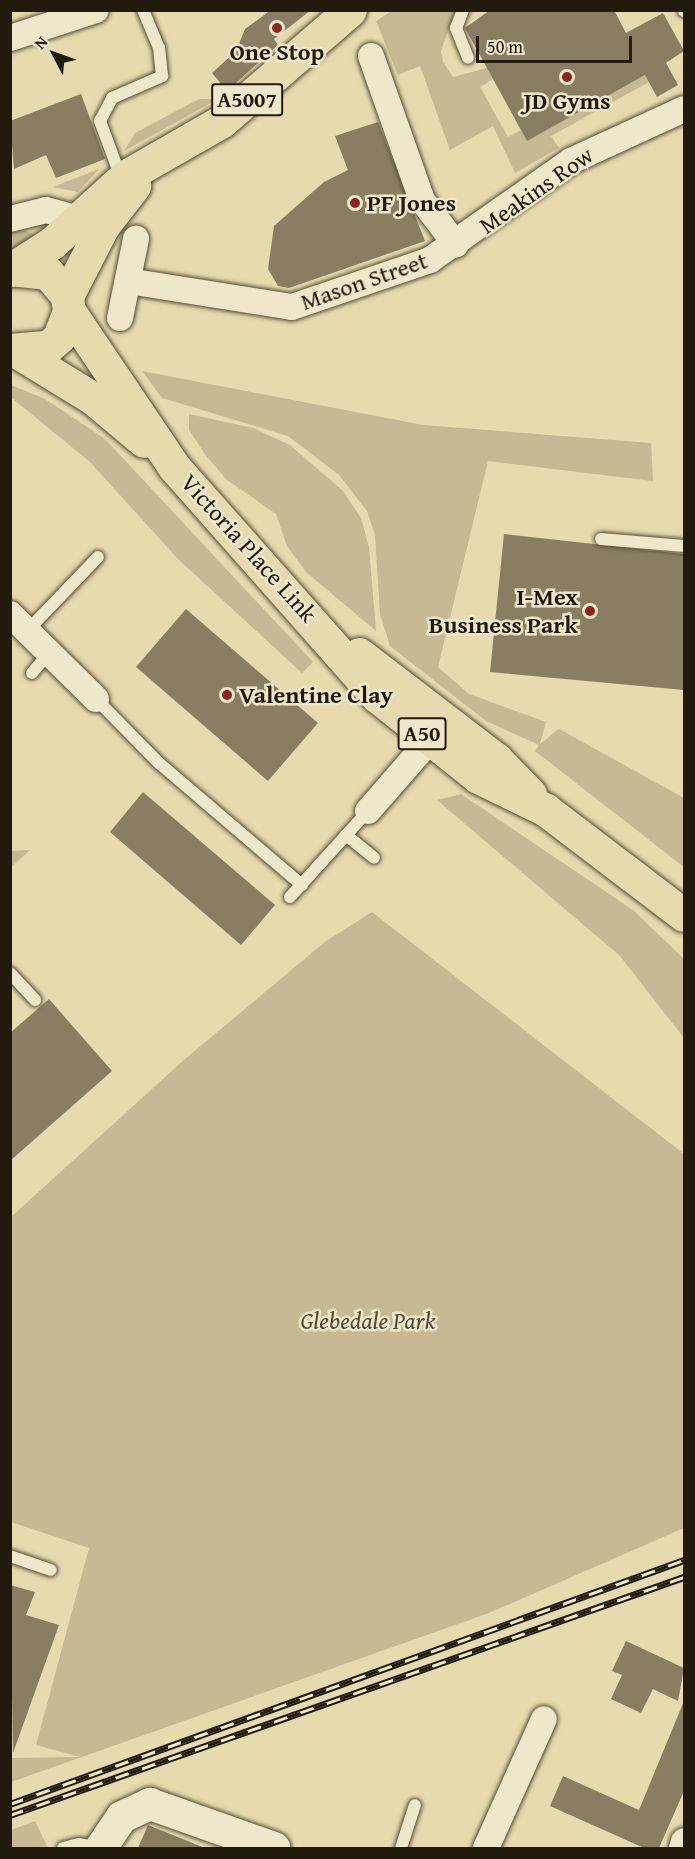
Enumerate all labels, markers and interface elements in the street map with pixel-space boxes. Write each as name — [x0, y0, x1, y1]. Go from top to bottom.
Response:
marker: One Stop — [270, 21, 284, 35]
north arrow — [24, 24, 84, 84]
scale bar — [479, 24, 635, 62]
text: N — [28, 30, 53, 54]
text: 50 m — [487, 33, 523, 60]
place label: One Stop — [230, 38, 324, 66]
marker: JD Gyms — [560, 70, 574, 84]
road number: A5007 — [211, 81, 283, 119]
place label: JD Gyms — [524, 87, 610, 115]
street label: Meakins Row — [474, 140, 598, 240]
place label: PF Jones — [367, 189, 456, 217]
marker: PF Jones — [348, 196, 362, 210]
street label: Mason Street — [297, 246, 431, 316]
street label: Victoria Place Link — [175, 468, 323, 628]
place label: I-Mex Business Park — [429, 583, 578, 639]
marker: I-Mex Business Park — [583, 604, 597, 618]
place label: Valentine Clay — [239, 681, 393, 709]
marker: Valentine Clay — [220, 688, 234, 702]
road number: A50 — [396, 715, 448, 753]
park label: Glebedale Park — [300, 1307, 436, 1335]

